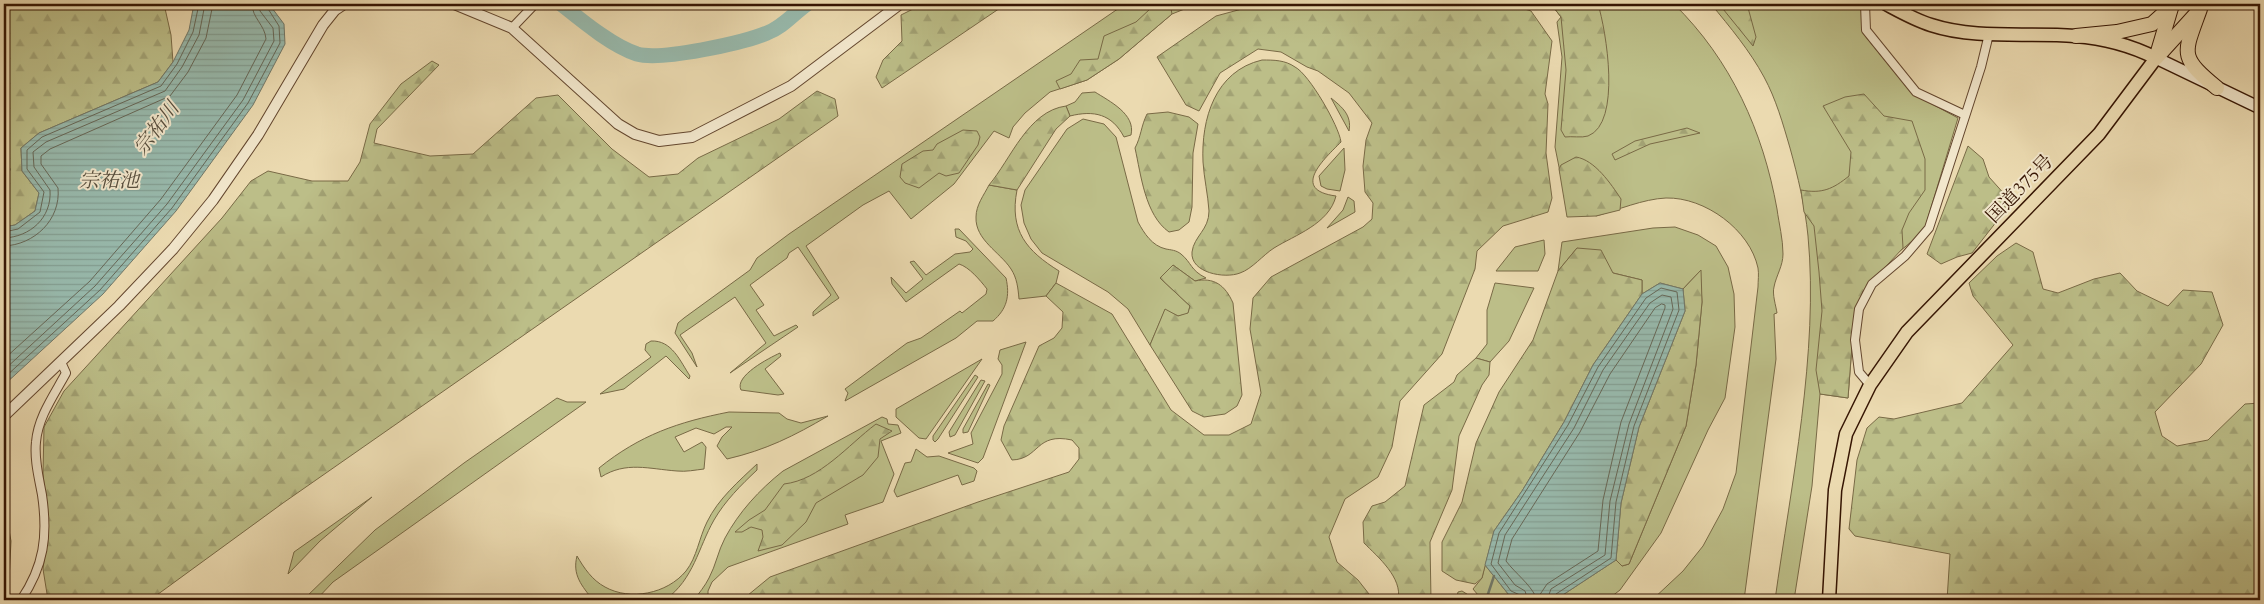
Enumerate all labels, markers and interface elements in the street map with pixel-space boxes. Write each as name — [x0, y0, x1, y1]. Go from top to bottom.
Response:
water label: 宗祐川 — [128, 95, 186, 160]
street label: 国道375号 — [1980, 149, 2059, 229]
water label: 宗祐池 — [79, 167, 141, 194]

